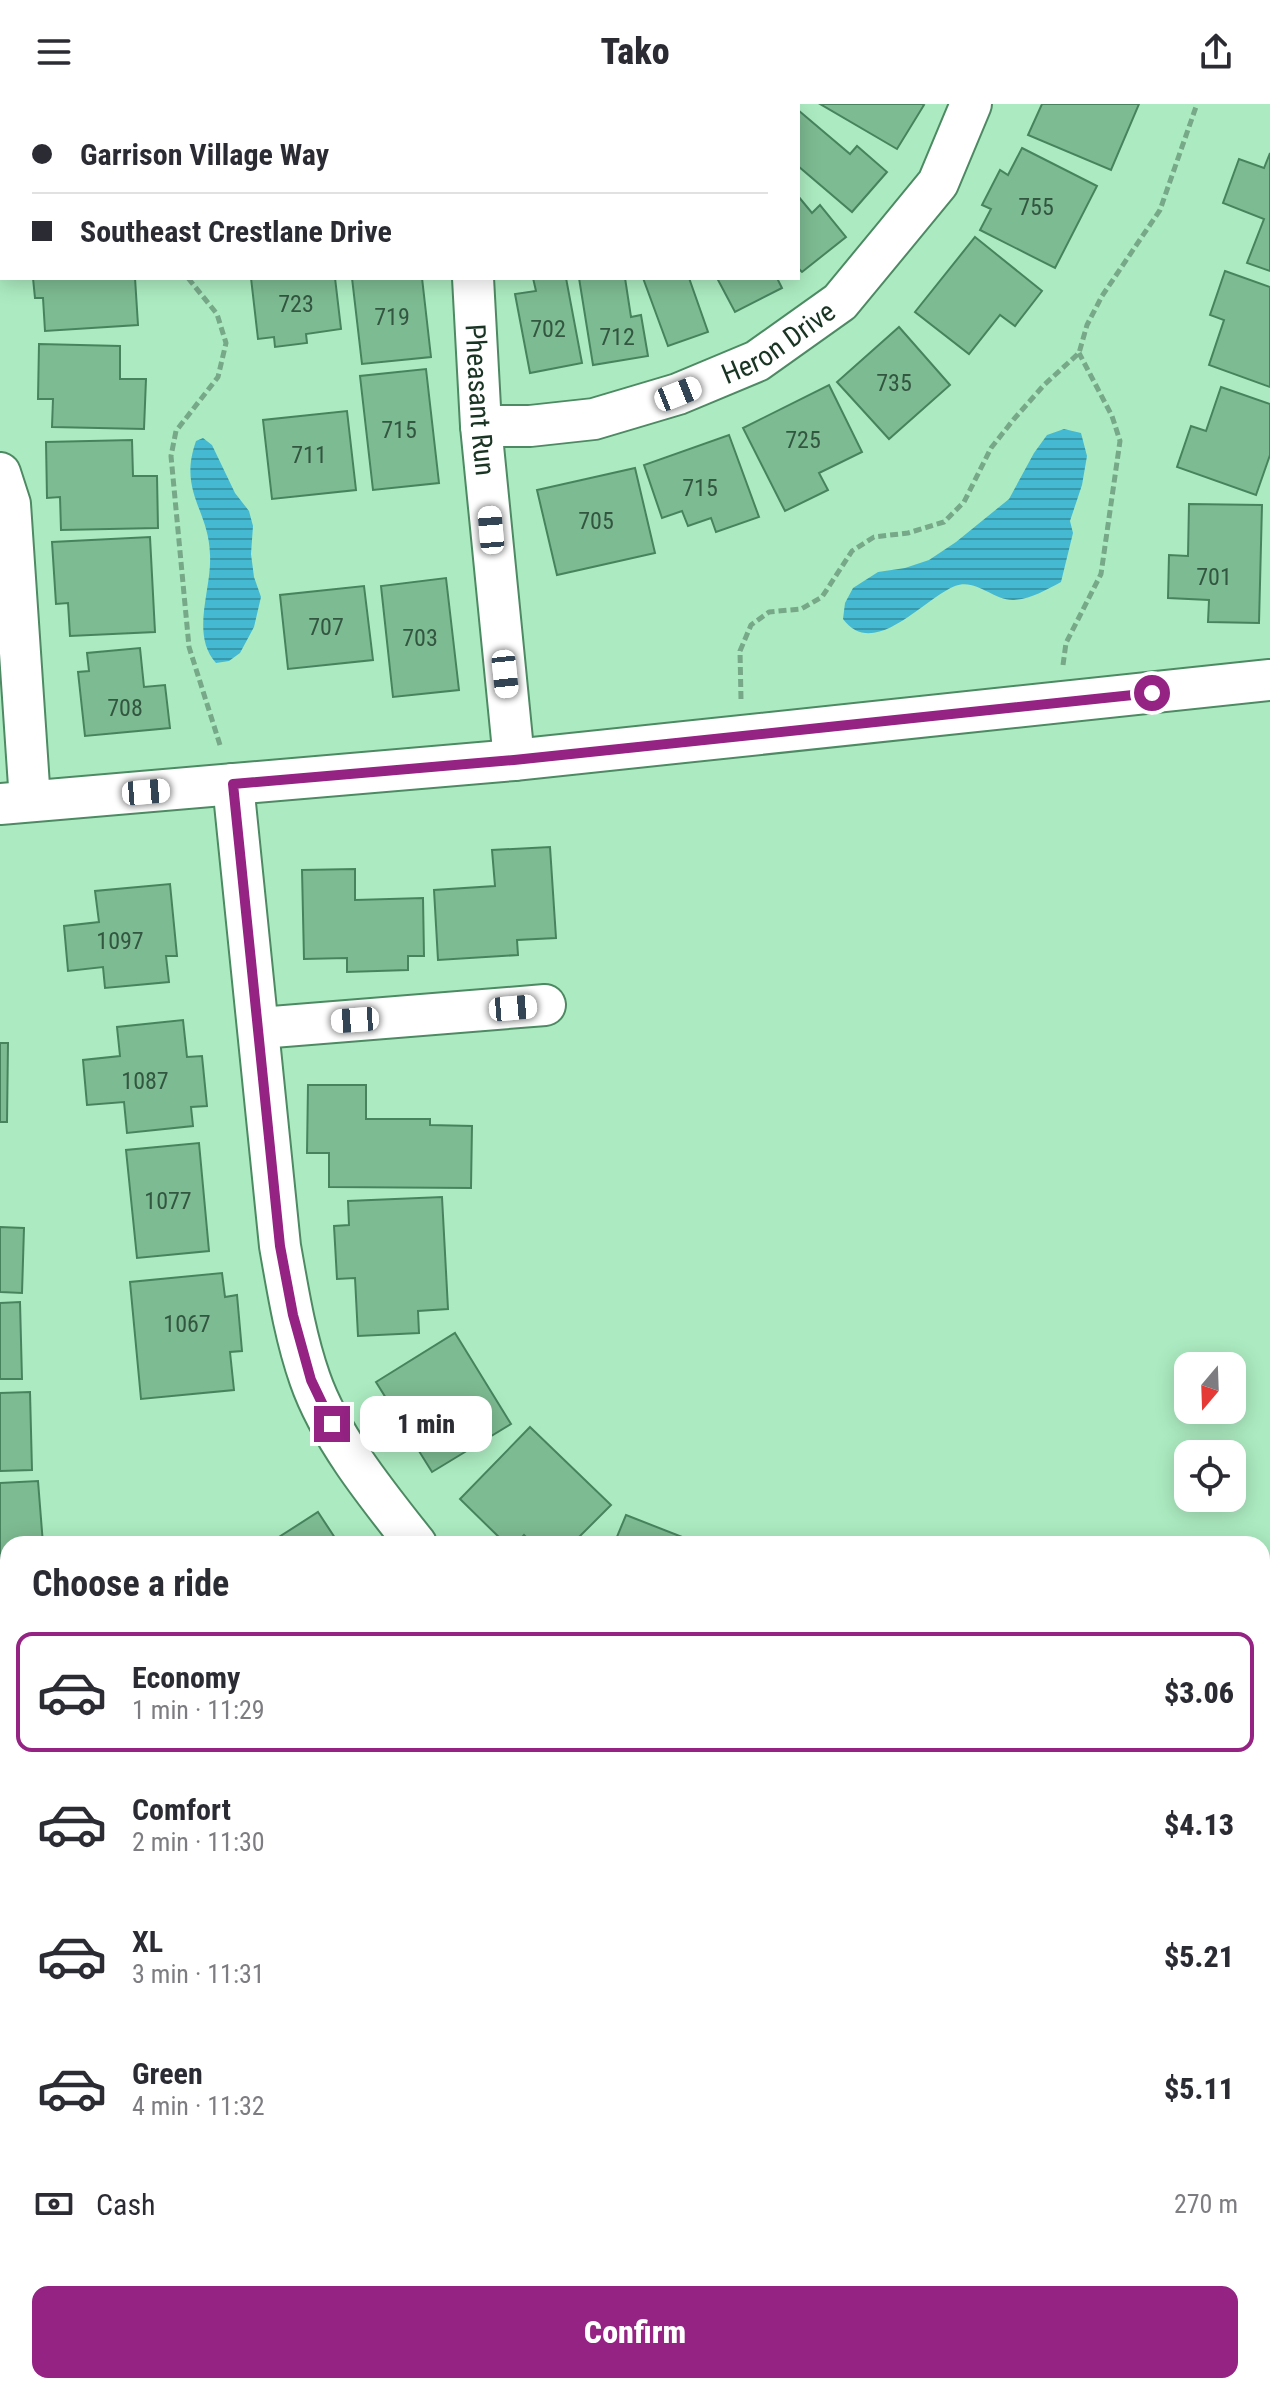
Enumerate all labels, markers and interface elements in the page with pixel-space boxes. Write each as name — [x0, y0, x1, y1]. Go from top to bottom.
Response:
icon: menu — [32, 30, 76, 74]
icon: share — [1194, 30, 1238, 74]
text: Tako — [601, 31, 669, 73]
text: Garrison Village Way — [80, 137, 329, 172]
house number: 755 — [1018, 193, 1054, 221]
text: Southeast Crestlane Drive — [80, 214, 392, 249]
house number: 723 — [278, 290, 314, 318]
street label: Heron Drive — [717, 294, 841, 390]
house number: 719 — [374, 303, 410, 331]
house number: 702 — [530, 315, 566, 343]
street label: Pheasant Run — [459, 323, 502, 477]
house number: 712 — [599, 323, 635, 351]
house number: 735 — [876, 369, 912, 397]
car — [651, 374, 705, 414]
house number: 715 — [381, 416, 417, 444]
house number: 725 — [785, 426, 821, 454]
house number: 711 — [291, 441, 327, 469]
house number: 715 — [682, 474, 718, 502]
car — [477, 505, 505, 555]
house number: 705 — [578, 507, 614, 535]
house number: 701 — [1196, 563, 1232, 591]
house number: 707 — [308, 613, 344, 641]
house number: 703 — [402, 624, 438, 652]
car — [491, 649, 519, 699]
route start — [1134, 675, 1170, 711]
house number: 708 — [107, 694, 143, 722]
car — [121, 778, 171, 806]
house number: 1097 — [96, 927, 144, 955]
car — [488, 994, 538, 1022]
car — [330, 1006, 380, 1034]
house number: 1087 — [121, 1067, 169, 1095]
house number: 1077 — [144, 1187, 192, 1215]
house number: 1067 — [163, 1310, 211, 1338]
north arrow — [1174, 1352, 1246, 1424]
map controls — [1174, 1352, 1246, 1512]
callout: 1 min — [360, 1396, 492, 1452]
route end — [314, 1406, 350, 1442]
text: 1 min — [397, 1409, 455, 1439]
button: locate — [1174, 1440, 1246, 1512]
text: Choose a ride — [32, 1563, 229, 1605]
icon: car — [36, 1656, 108, 1728]
text: Economy — [132, 1660, 240, 1695]
text: $3.06 — [1164, 1675, 1234, 1710]
text: 1 min · 11:29 — [132, 1695, 265, 1725]
icon: car — [36, 1788, 108, 1860]
text: Comfort — [132, 1792, 231, 1827]
text: $4.13 — [1164, 1807, 1234, 1842]
text: 2 min · 11:30 — [132, 1827, 265, 1857]
icon: car — [36, 1920, 108, 1992]
text: XL — [132, 1924, 163, 1959]
text: $5.21 — [1164, 1939, 1234, 1974]
text: 3 min · 11:31 — [132, 1959, 265, 1989]
icon: car — [36, 2052, 108, 2124]
text: Green — [132, 2056, 203, 2091]
text: $5.11 — [1164, 2071, 1234, 2106]
text: 4 min · 11:32 — [132, 2091, 265, 2121]
icon: cash — [32, 2182, 76, 2226]
text: Cash — [96, 2187, 156, 2222]
text: 270 m — [1174, 2189, 1238, 2219]
button: Confirm — [32, 2286, 1238, 2378]

